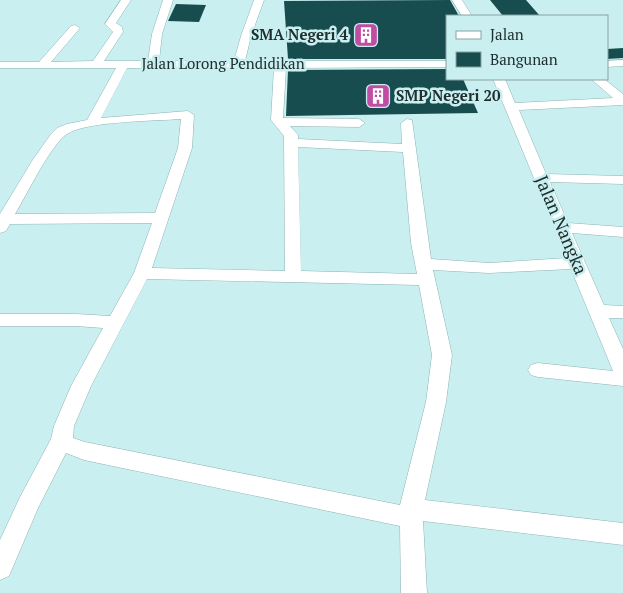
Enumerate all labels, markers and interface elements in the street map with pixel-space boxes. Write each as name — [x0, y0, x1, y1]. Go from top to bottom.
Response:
legend — [446, 15, 608, 80]
building icon: SMA Negeri 4 — [353, 22, 379, 48]
place label: SMA Negeri 4 — [251, 24, 349, 44]
text: Jalan — [490, 24, 524, 44]
text: Bangunan — [490, 49, 558, 69]
street label: Jalan Lorong Pendidikan — [141, 53, 305, 73]
building icon: SMP Negeri 20 — [365, 83, 391, 109]
place label: SMP Negeri 20 — [396, 85, 501, 105]
street label: Jalan Nangka — [530, 171, 594, 278]

